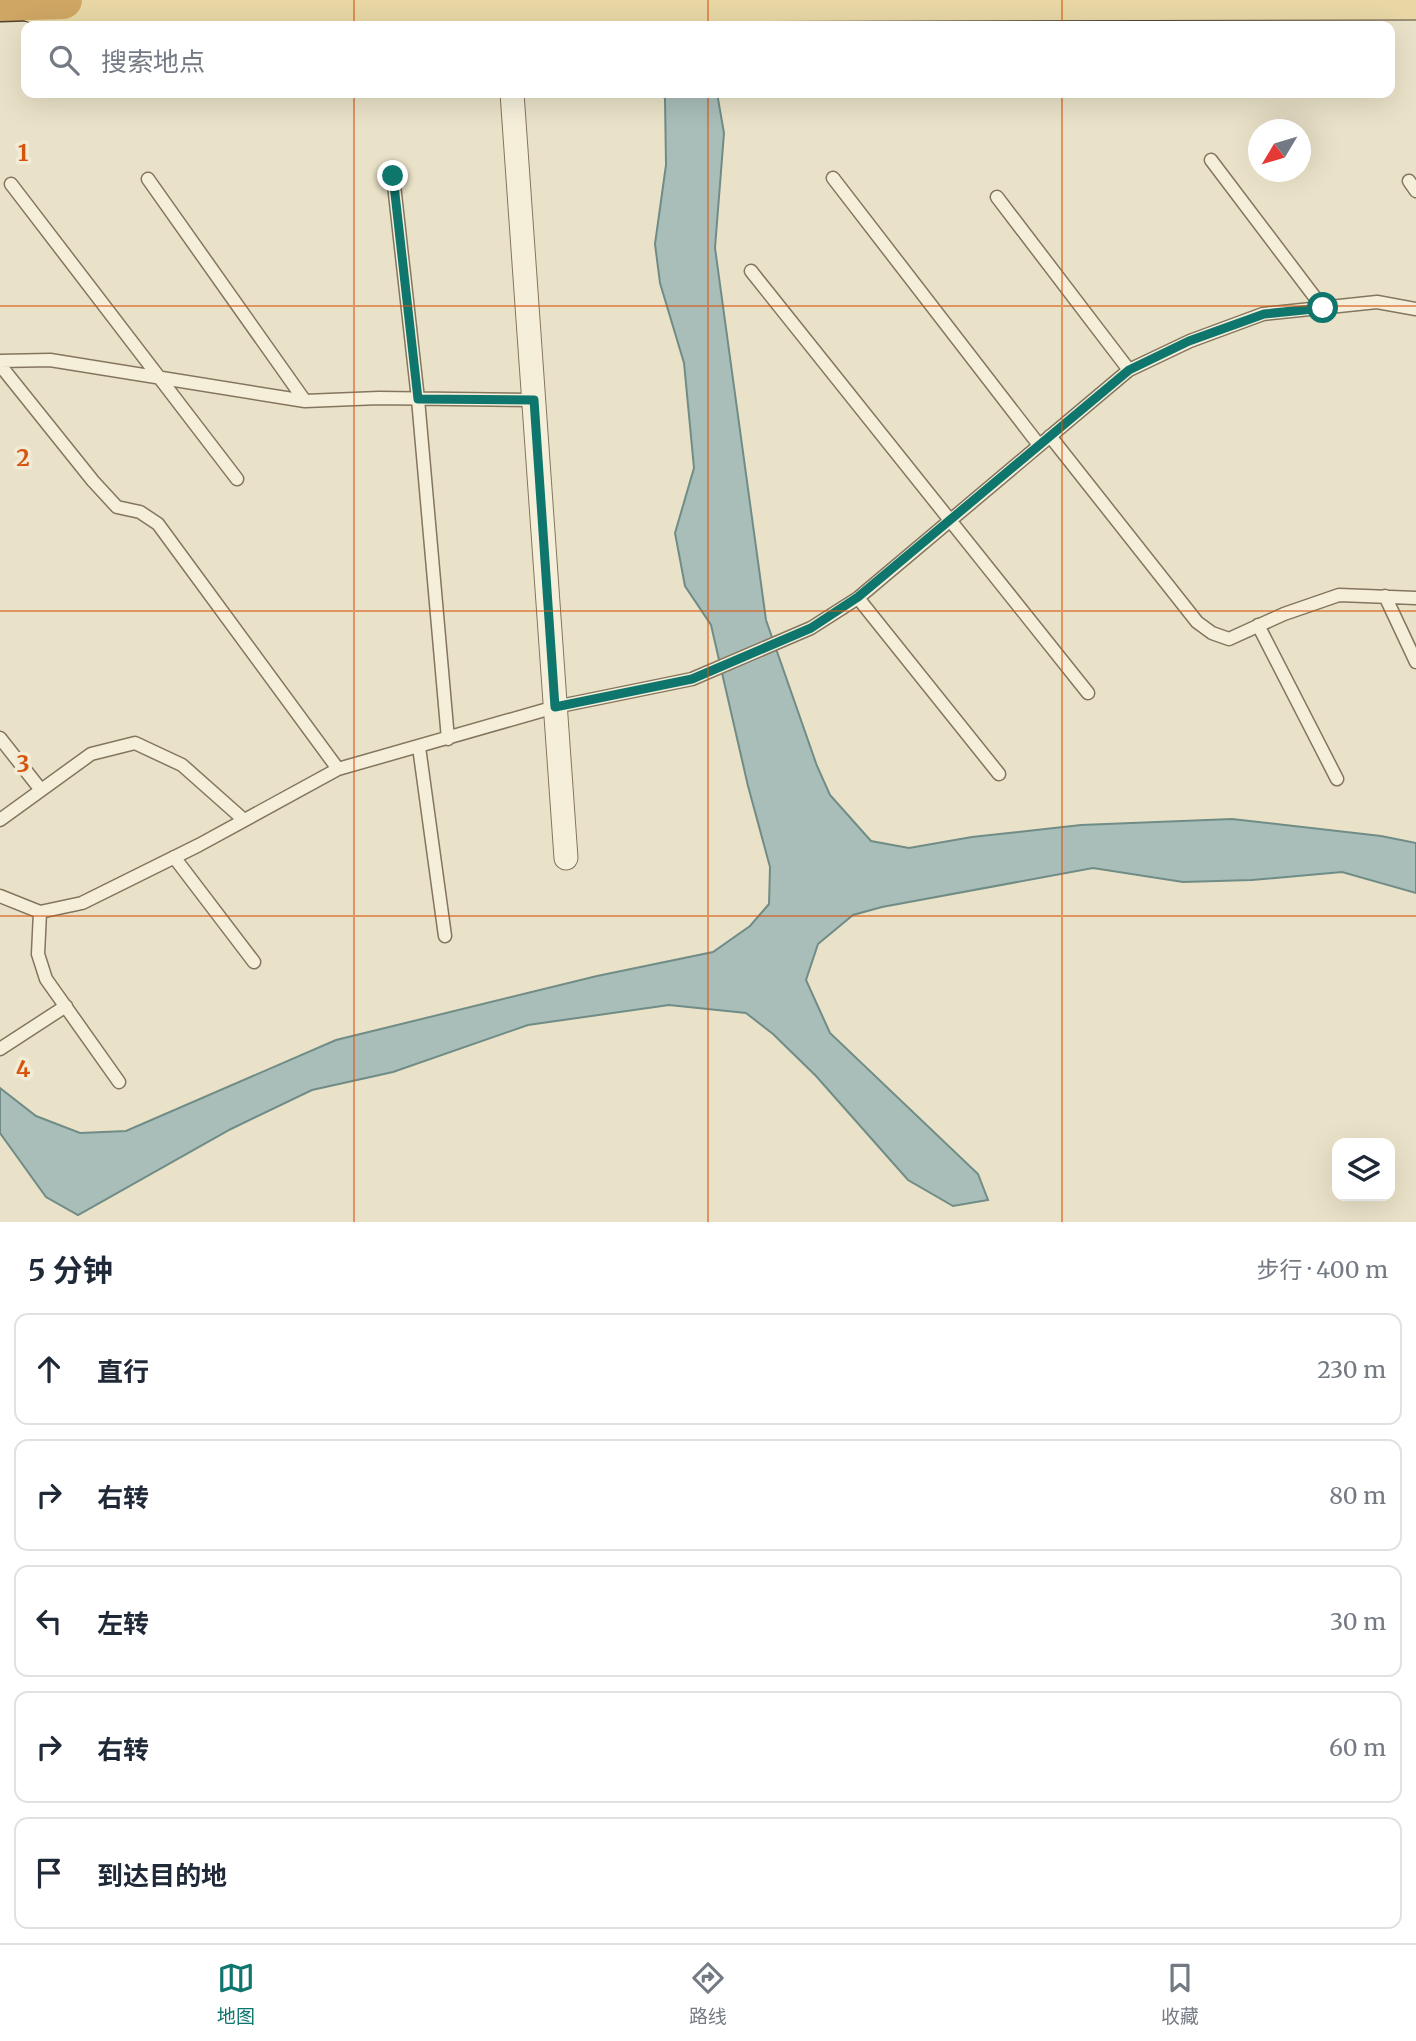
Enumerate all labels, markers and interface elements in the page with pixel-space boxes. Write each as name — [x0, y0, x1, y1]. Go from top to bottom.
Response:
search box — [21, 21, 1395, 98]
icon: search — [45, 41, 83, 79]
text: 搜索地点 — [101, 45, 205, 78]
north arrow — [1248, 119, 1311, 182]
text: 1 — [18, 138, 29, 167]
route end — [377, 160, 408, 191]
route start — [1307, 292, 1338, 323]
text: 2 — [16, 443, 30, 472]
text: 3 — [16, 749, 30, 778]
text: 4 — [16, 1054, 31, 1083]
map controls — [1332, 1138, 1395, 1201]
button: layers — [1332, 1138, 1395, 1201]
text: 5 分钟 — [28, 1251, 113, 1289]
text: 步行 · 400 m — [1256, 1255, 1388, 1284]
icon: ahead — [30, 1350, 68, 1388]
text: 直行 — [97, 1355, 149, 1388]
text: 230 m — [1317, 1355, 1386, 1384]
icon: right — [30, 1476, 68, 1514]
text: 右转 — [97, 1481, 149, 1514]
text: 80 m — [1329, 1481, 1386, 1510]
icon: left — [30, 1602, 68, 1640]
text: 左转 — [97, 1607, 149, 1640]
text: 30 m — [1330, 1607, 1386, 1636]
icon: right — [30, 1728, 68, 1766]
text: 右转 — [97, 1733, 149, 1766]
text: 60 m — [1329, 1733, 1386, 1762]
icon: arrive — [30, 1854, 68, 1892]
text: 到达目的地 — [97, 1859, 227, 1892]
tab: 地图 — [217, 1959, 255, 2028]
tab: 路线 — [689, 1959, 727, 2028]
tab: 收藏 — [1161, 1959, 1199, 2028]

